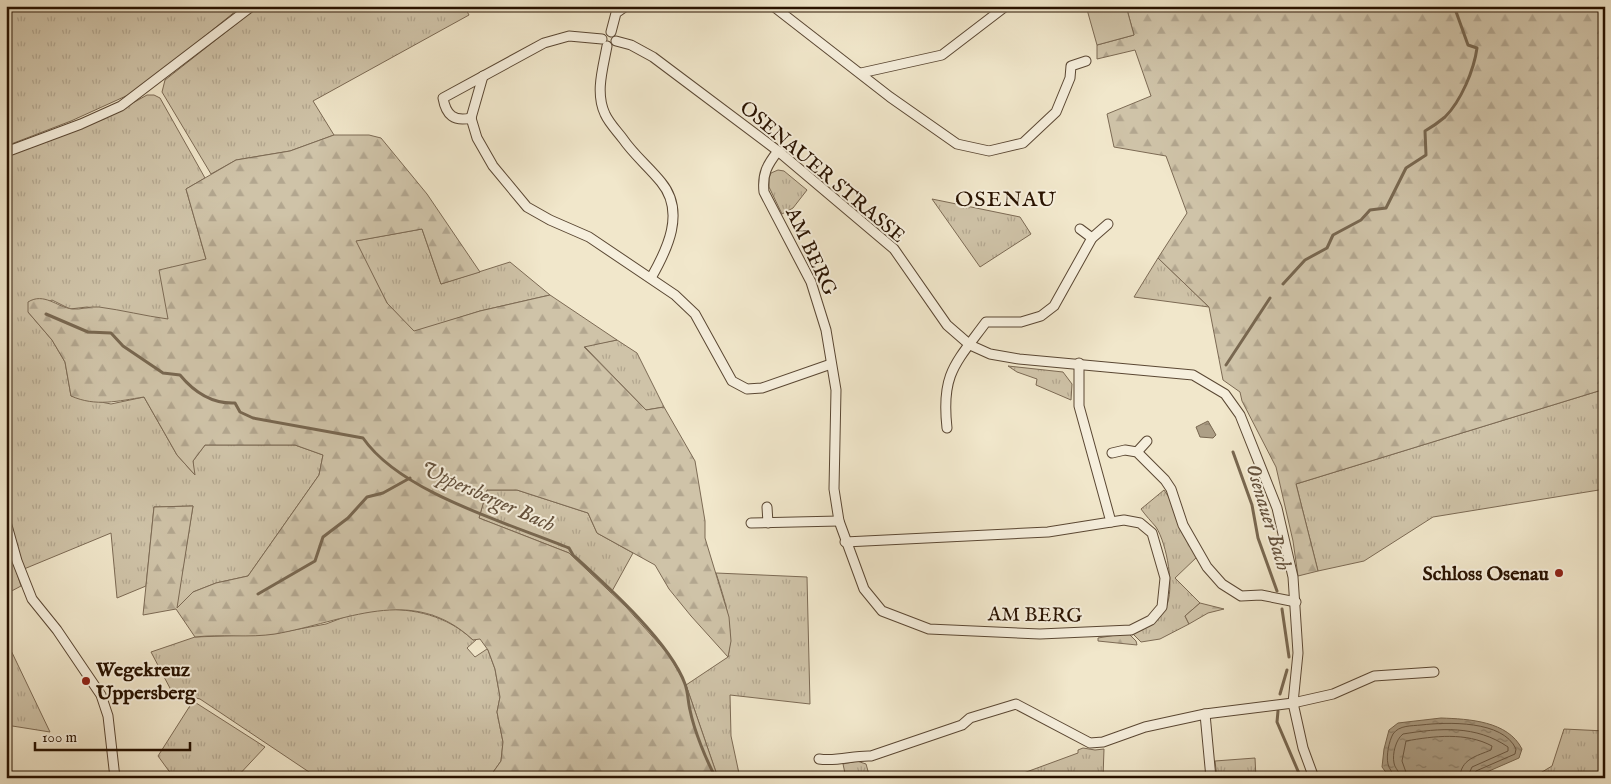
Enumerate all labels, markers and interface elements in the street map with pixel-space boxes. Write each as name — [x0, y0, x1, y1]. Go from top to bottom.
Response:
street label: OSENAUER STRASSE — [734, 96, 910, 249]
district label: OSENAU — [955, 186, 1057, 214]
street label: AM BERG — [779, 203, 842, 300]
water label: Uppersberger Bach — [416, 456, 559, 539]
water label: Osenauer Bach — [1239, 461, 1297, 574]
place label: Schloss Osenau — [1422, 562, 1550, 587]
marker: Schloss Osenau — [1553, 567, 1565, 579]
street label: AM BERG — [987, 602, 1082, 629]
place label: Wegekreuz Uppersberg — [95, 658, 197, 706]
marker: Wegekreuz Uppersberg — [80, 675, 92, 687]
scale bar — [35, 719, 190, 751]
text: 100 m — [42, 728, 78, 747]

